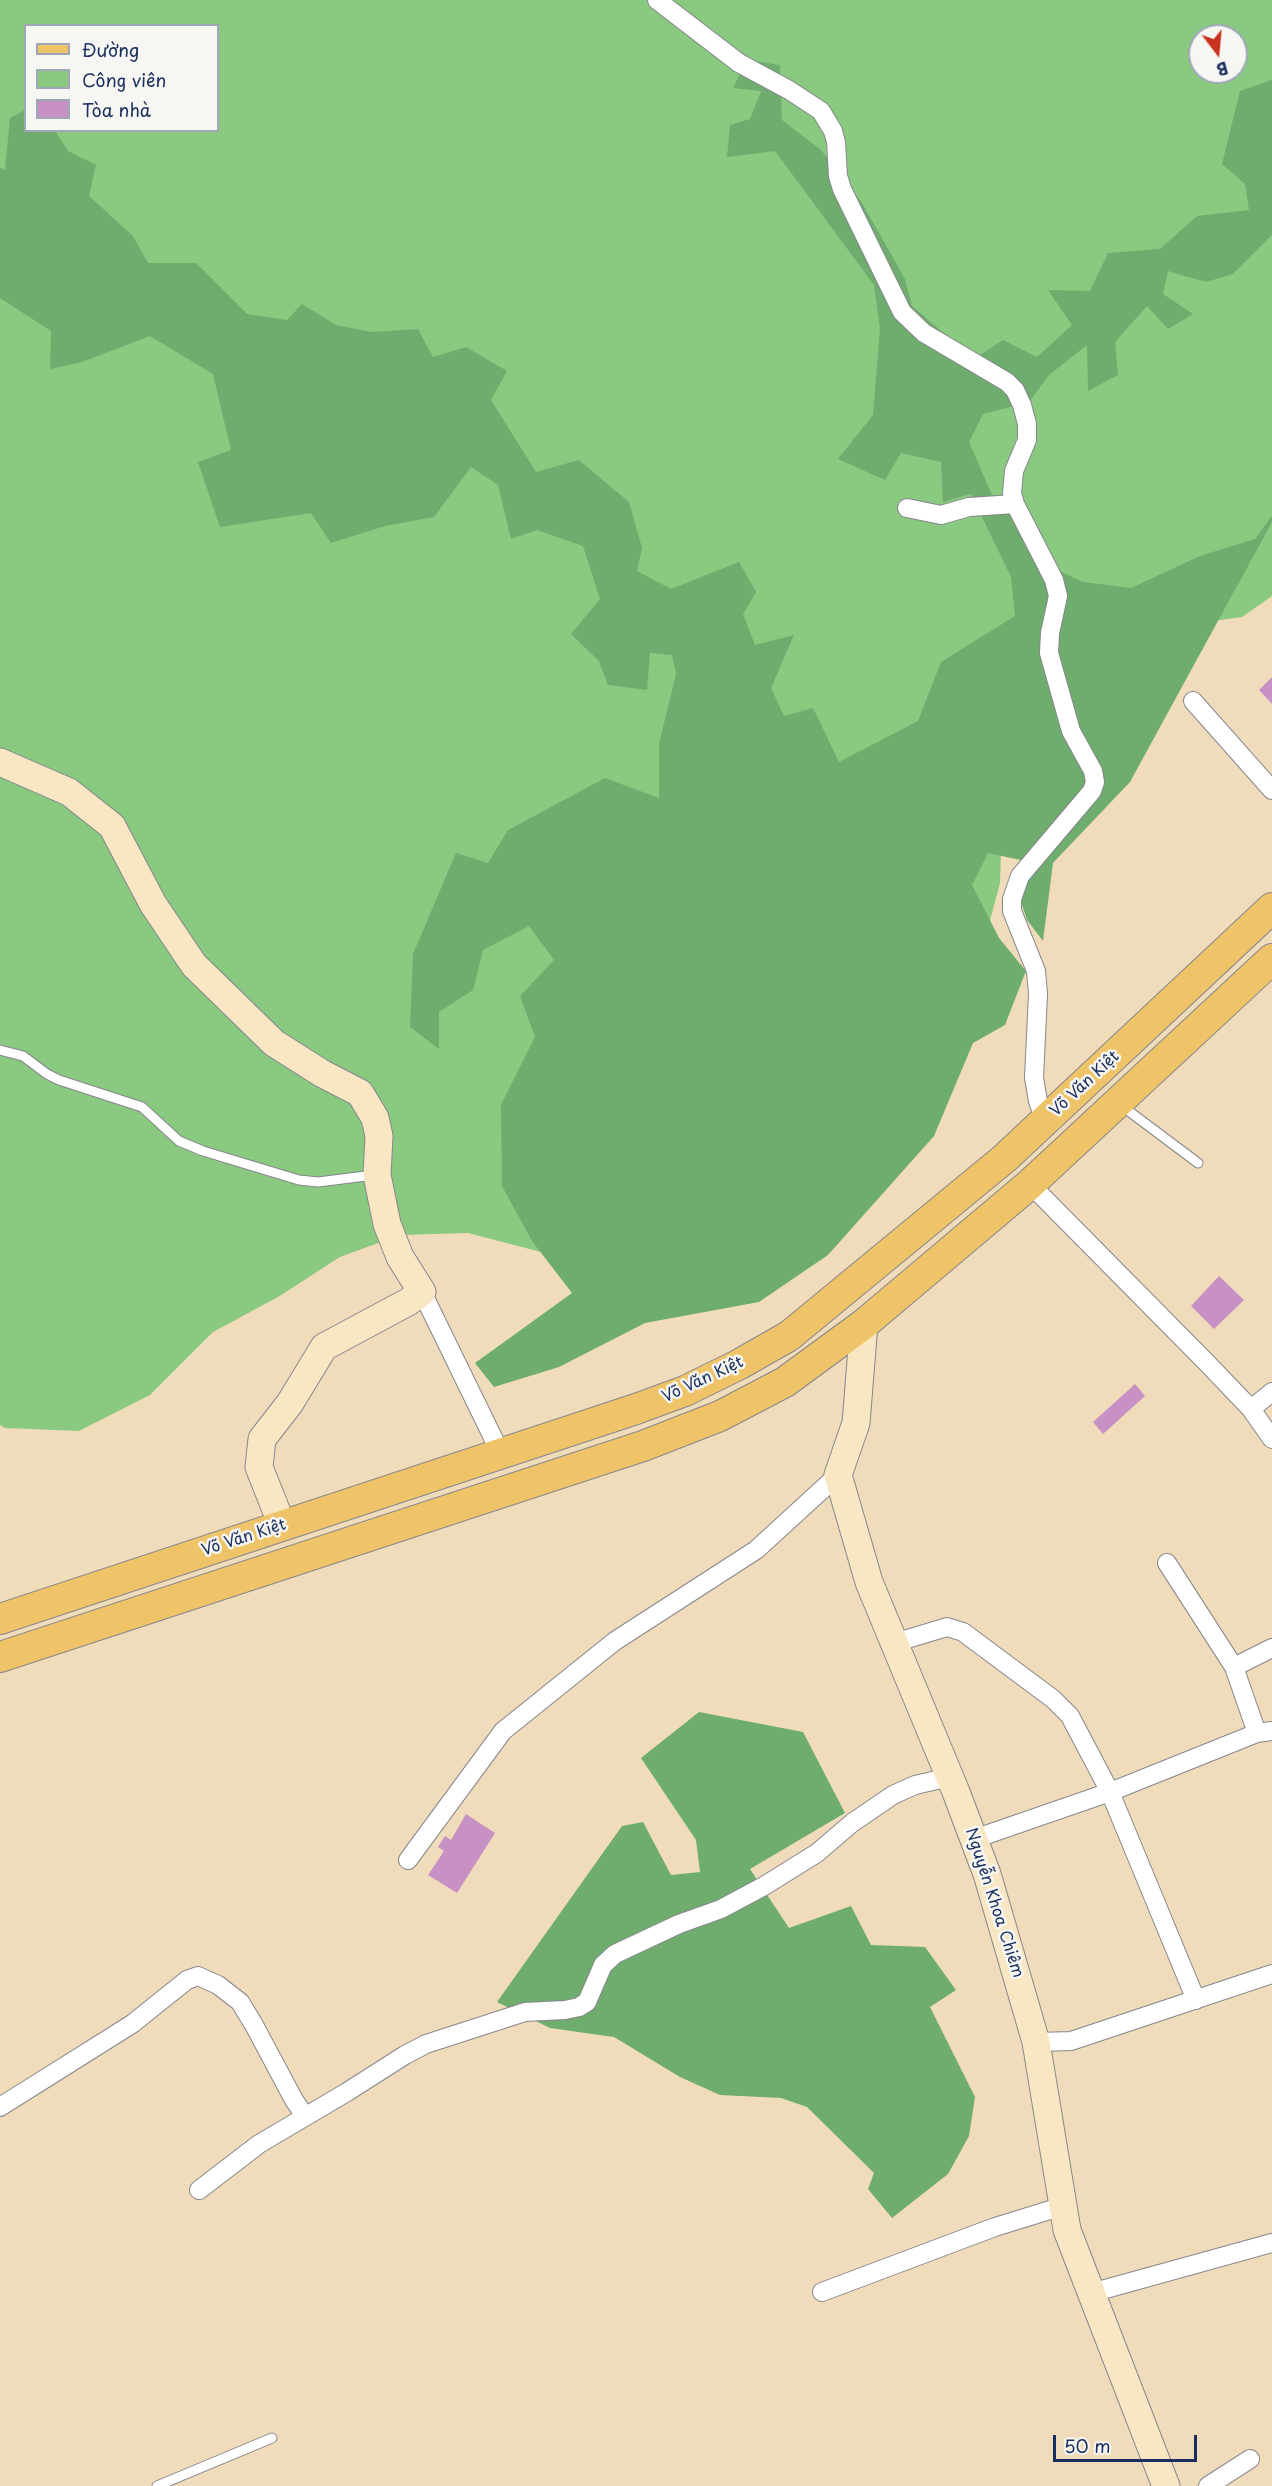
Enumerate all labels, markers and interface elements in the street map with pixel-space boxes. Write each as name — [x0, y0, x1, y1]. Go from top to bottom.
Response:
legend — [24, 24, 219, 132]
north arrow — [1188, 24, 1248, 84]
text: Đường — [82, 36, 139, 63]
text: B — [1214, 56, 1231, 82]
text: Công viên — [82, 66, 166, 93]
text: Tòa nhà — [82, 96, 151, 123]
street label: Võ Văn Kiệt — [1047, 1047, 1123, 1121]
street label: Võ Văn Kiệt — [659, 1353, 747, 1407]
street label: Võ Văn Kiệt — [200, 1515, 288, 1561]
street label: Nguyễn Khoa Chiêm — [961, 1826, 1027, 1980]
scale bar — [1056, 2423, 1200, 2461]
text: 50 m — [1064, 2432, 1111, 2459]

